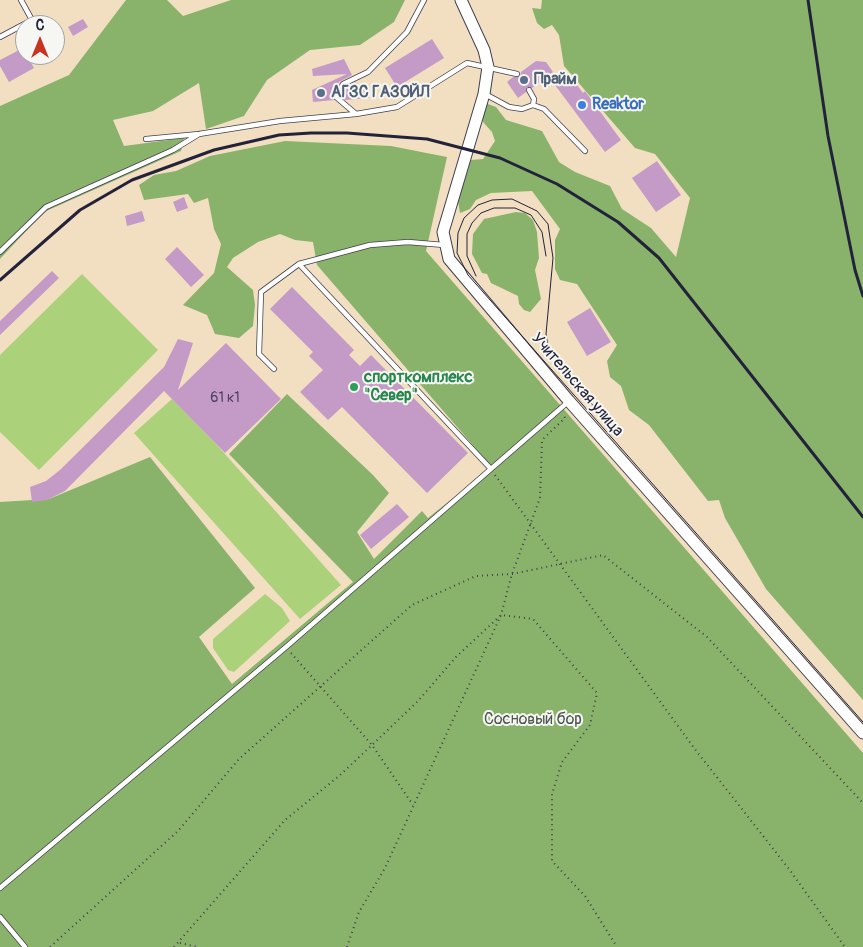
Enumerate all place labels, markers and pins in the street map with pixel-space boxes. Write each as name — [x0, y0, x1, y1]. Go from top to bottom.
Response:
place label: Прайм — [534, 70, 577, 90]
marker: Прайм — [518, 74, 530, 86]
place label: АГЗС ГАЗОЙЛ — [331, 83, 429, 103]
marker: АГЗС ГАЗОЙЛ — [315, 87, 327, 99]
place label: Reaktor — [592, 95, 644, 115]
marker: Reaktor — [576, 99, 588, 111]
place label: спорткомплекс "Север" — [364, 368, 473, 406]
marker: спорткомплекс "Север" — [348, 381, 360, 393]

